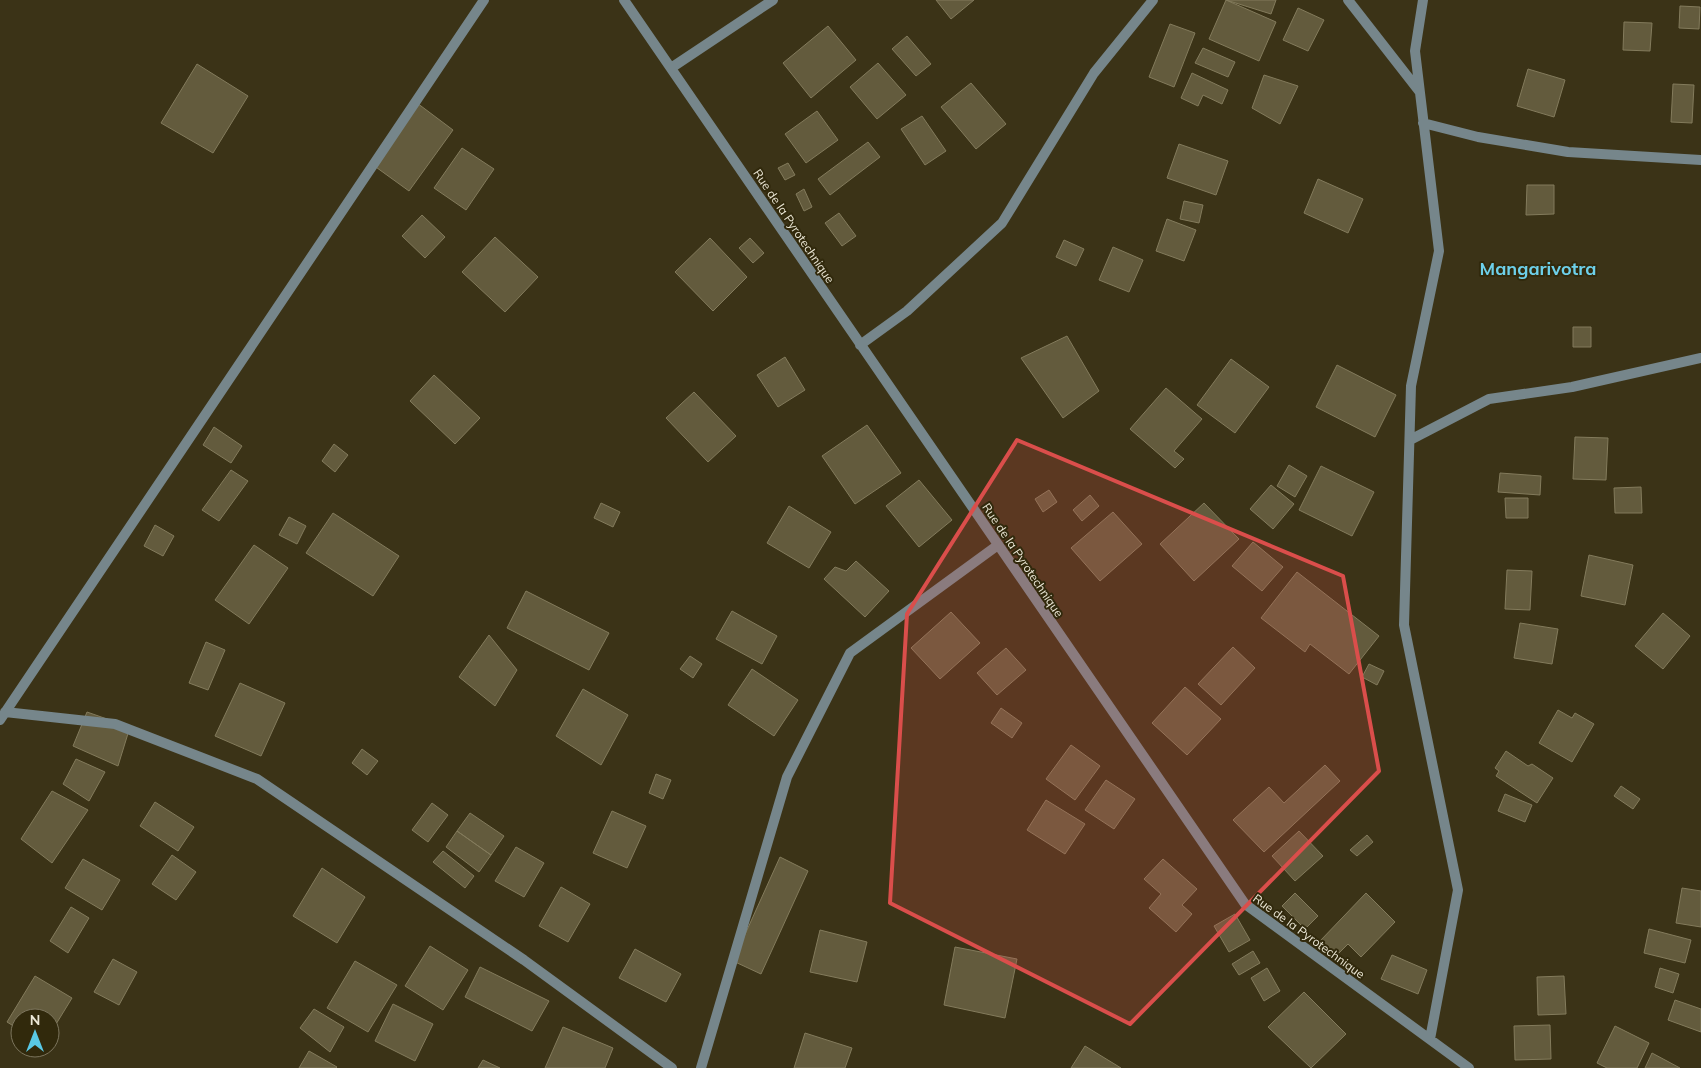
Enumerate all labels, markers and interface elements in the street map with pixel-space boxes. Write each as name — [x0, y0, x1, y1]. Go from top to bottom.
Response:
street label: Rue de la Pyrotechnique — [750, 166, 838, 286]
district label: Mangarivotra — [1480, 257, 1596, 280]
street label: Rue de la Pyrotechnique — [979, 500, 1067, 620]
street label: Rue de la Pyrotechnique — [1250, 890, 1368, 982]
north arrow — [10, 1008, 60, 1058]
text: N — [30, 1011, 40, 1029]

